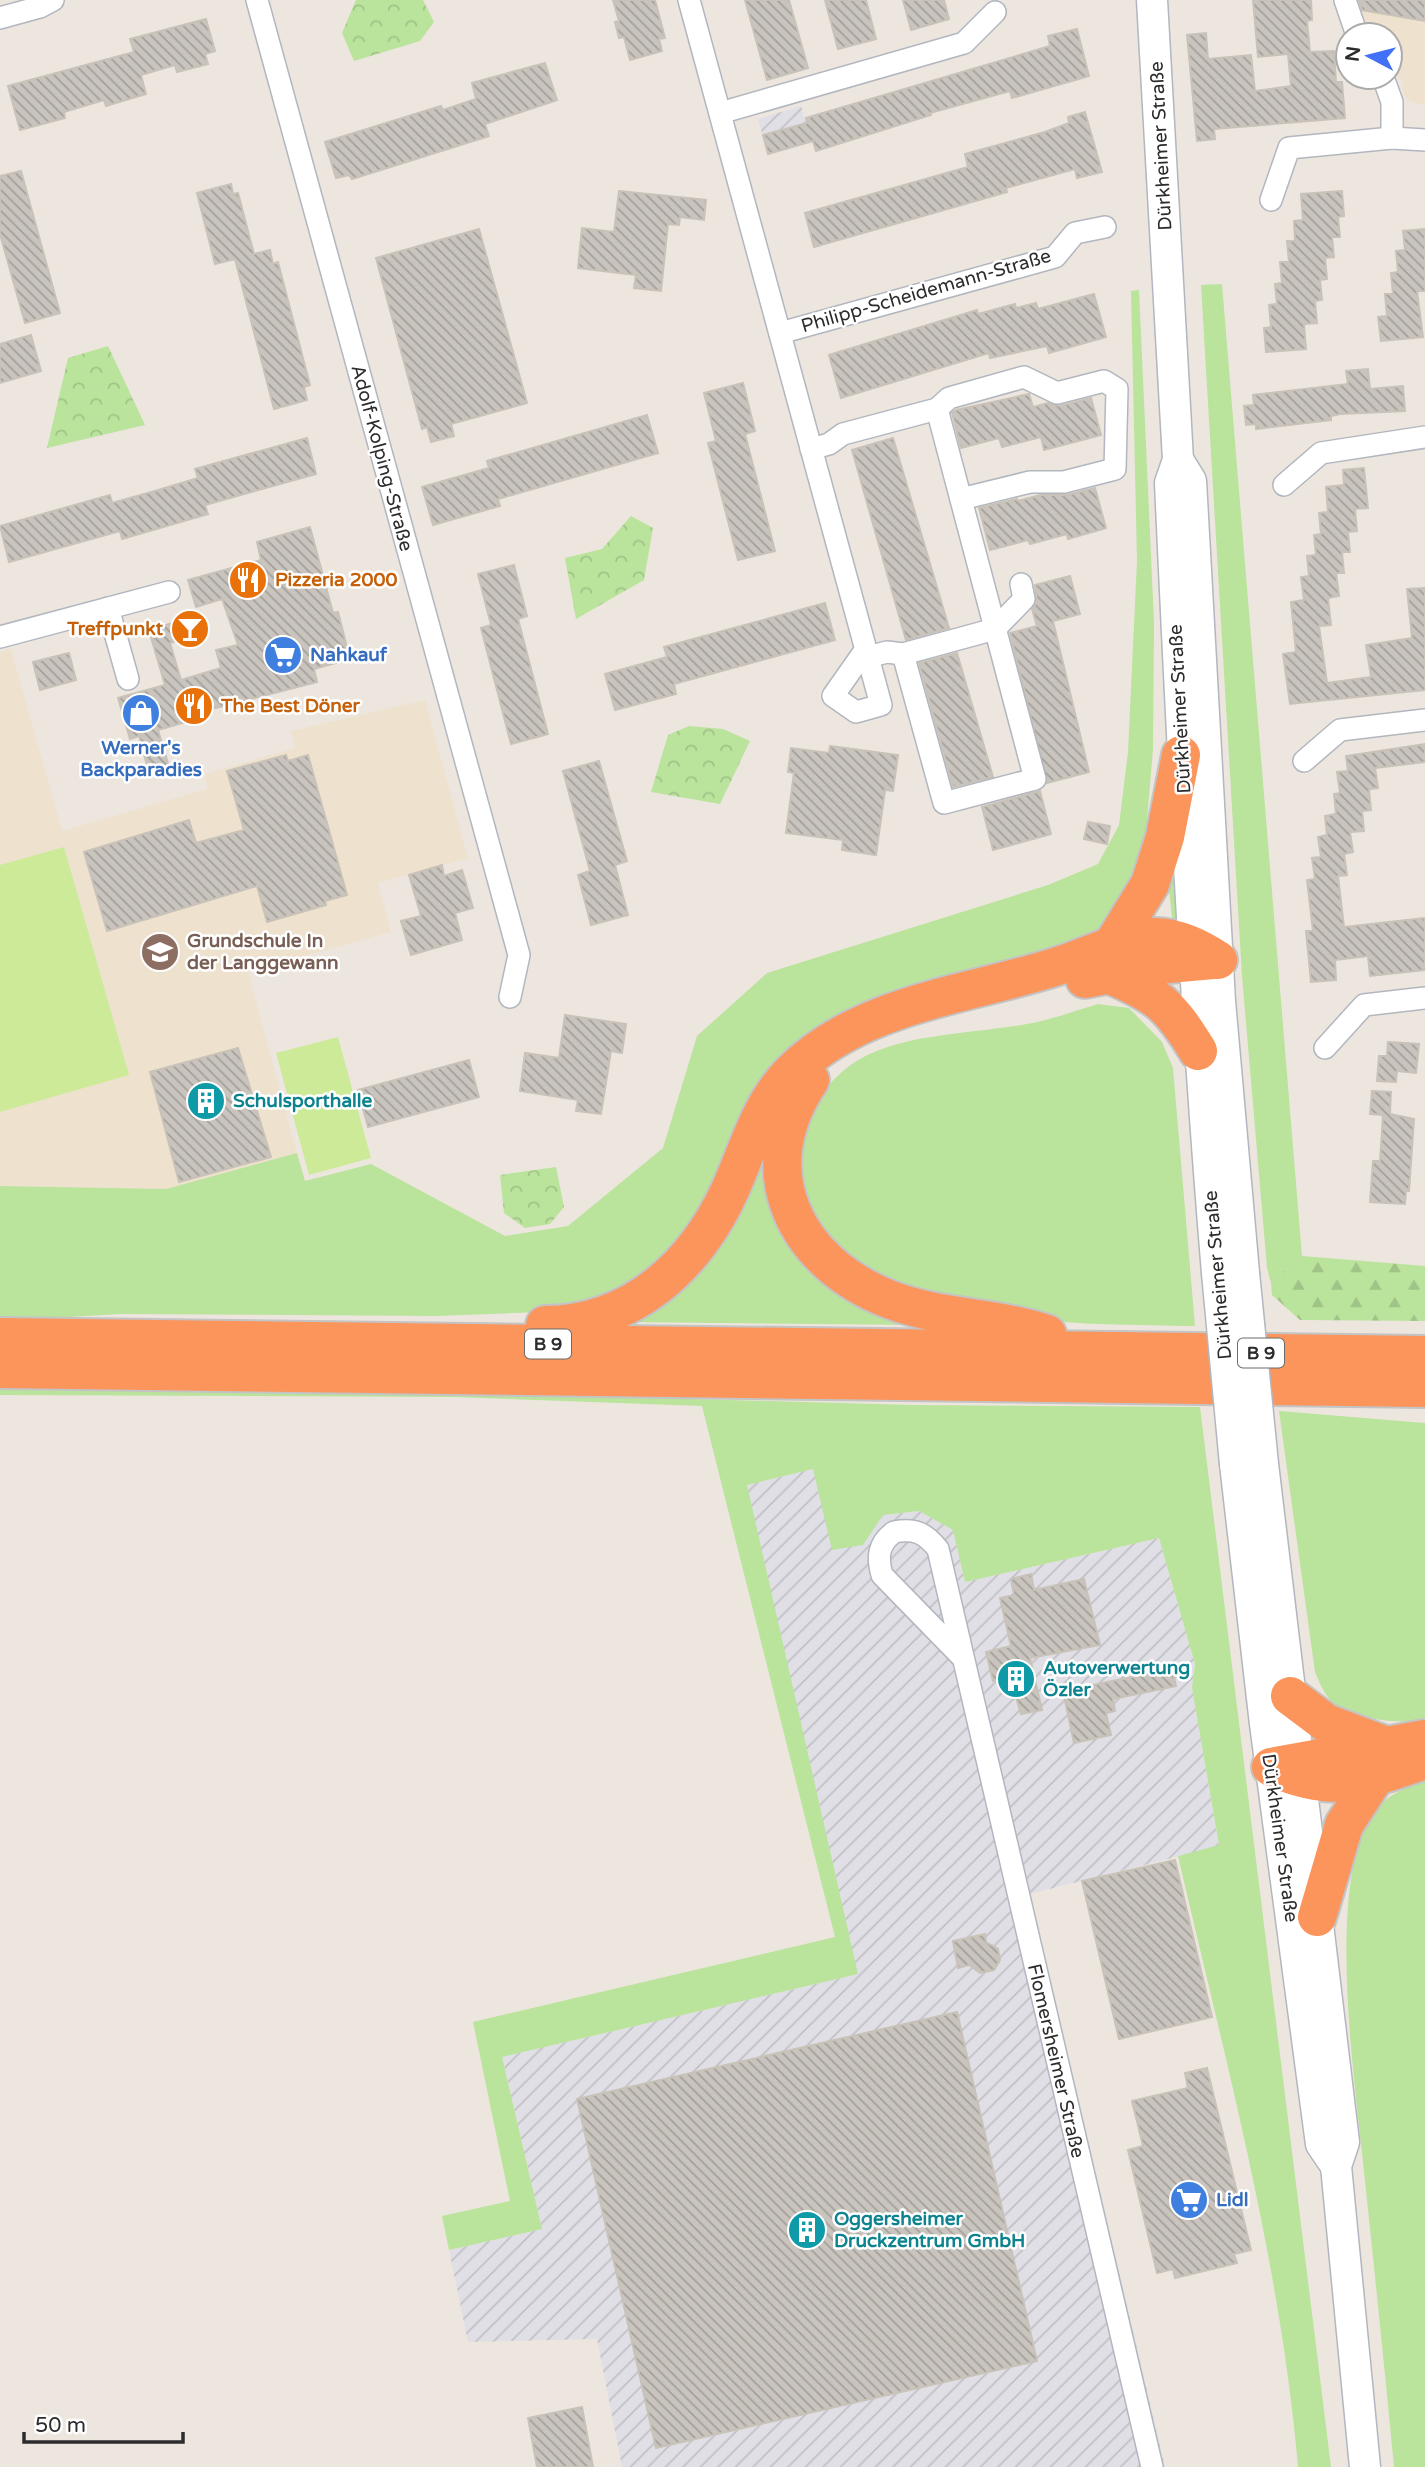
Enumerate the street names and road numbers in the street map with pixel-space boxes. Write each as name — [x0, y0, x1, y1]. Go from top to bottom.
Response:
street label: Dürkheimer Straße — [1146, 61, 1176, 231]
street label: Philipp-Scheidemann-Straße — [799, 245, 1053, 337]
street label: Adolf-Kolping-Straße — [347, 362, 417, 554]
street label: Dürkheimer Straße — [1165, 624, 1195, 794]
street label: Dürkheimer Straße — [1200, 1190, 1236, 1360]
road number: B 9 — [525, 1330, 571, 1358]
road number: B 9 — [1238, 1338, 1284, 1368]
street label: Dürkheimer Straße — [1257, 1752, 1303, 1924]
street label: Flomersheimer Straße — [1023, 1962, 1089, 2160]

